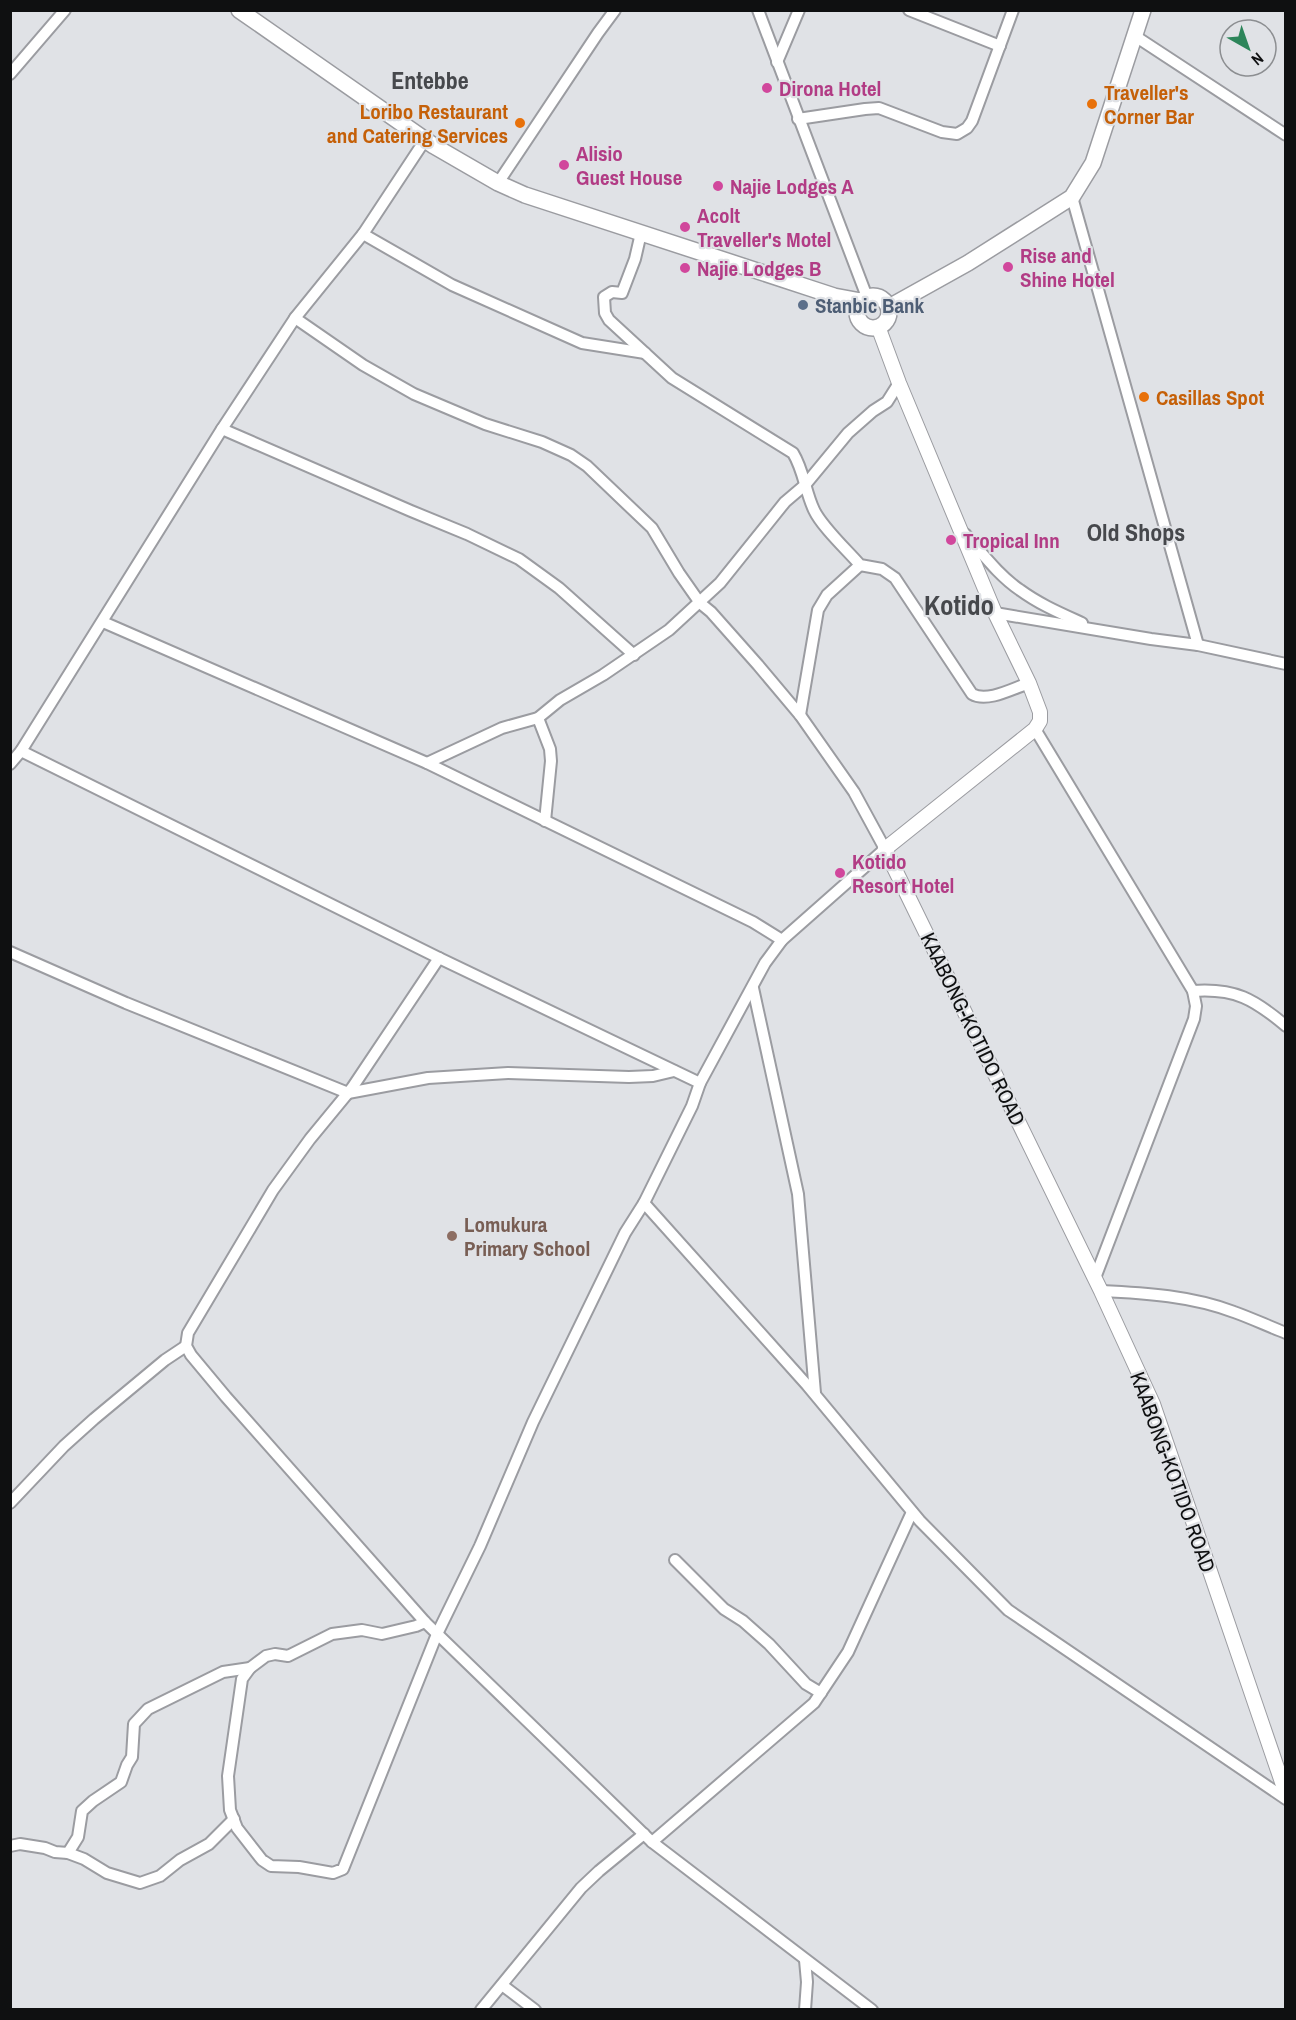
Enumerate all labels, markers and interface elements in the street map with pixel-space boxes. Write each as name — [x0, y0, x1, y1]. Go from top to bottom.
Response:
north arrow — [1218, 18, 1278, 78]
text: N — [1247, 48, 1268, 71]
district label: Entebbe — [391, 64, 469, 96]
place label: Dirona Hotel — [779, 74, 881, 103]
place label: Traveller's Corner Bar — [1104, 78, 1194, 131]
marker: Dirona Hotel — [760, 81, 774, 95]
place label: Loribo Restaurant and Catering Services — [327, 97, 508, 150]
marker: Traveller's Corner Bar — [1085, 97, 1099, 111]
marker: Loribo Restaurant and Catering Services — [513, 116, 527, 130]
place label: Alisio Guest House — [576, 139, 682, 192]
marker: Alisio Guest House — [557, 158, 571, 172]
place label: Najie Lodges A — [730, 172, 854, 201]
marker: Najie Lodges A — [711, 179, 725, 193]
place label: Acolt Traveller's Motel — [697, 201, 831, 254]
marker: Acolt Traveller's Motel — [678, 220, 692, 234]
place label: Rise and Shine Hotel — [1020, 241, 1115, 294]
place label: Najie Lodges B — [697, 254, 821, 283]
marker: Rise and Shine Hotel — [1001, 260, 1015, 274]
marker: Najie Lodges B — [678, 261, 692, 275]
place label: Stanbic Bank — [815, 291, 925, 320]
marker: Stanbic Bank — [796, 298, 810, 312]
place label: Casillas Spot — [1156, 383, 1264, 412]
marker: Casillas Spot — [1137, 390, 1151, 404]
district label: Old Shops — [1087, 516, 1185, 548]
place label: Tropical Inn — [963, 526, 1060, 555]
marker: Tropical Inn — [944, 533, 958, 547]
district label: Kotido — [924, 587, 994, 623]
place label: Kotido Resort Hotel — [852, 847, 954, 900]
marker: Kotido Resort Hotel — [833, 866, 847, 880]
street label: KAABONG-KOTIDO ROAD — [914, 928, 1032, 1130]
place label: Lomukura Primary School — [464, 1210, 590, 1263]
marker: Lomukura Primary School — [445, 1229, 459, 1243]
street label: KAABONG-KOTIDO ROAD — [1123, 1368, 1223, 1576]

